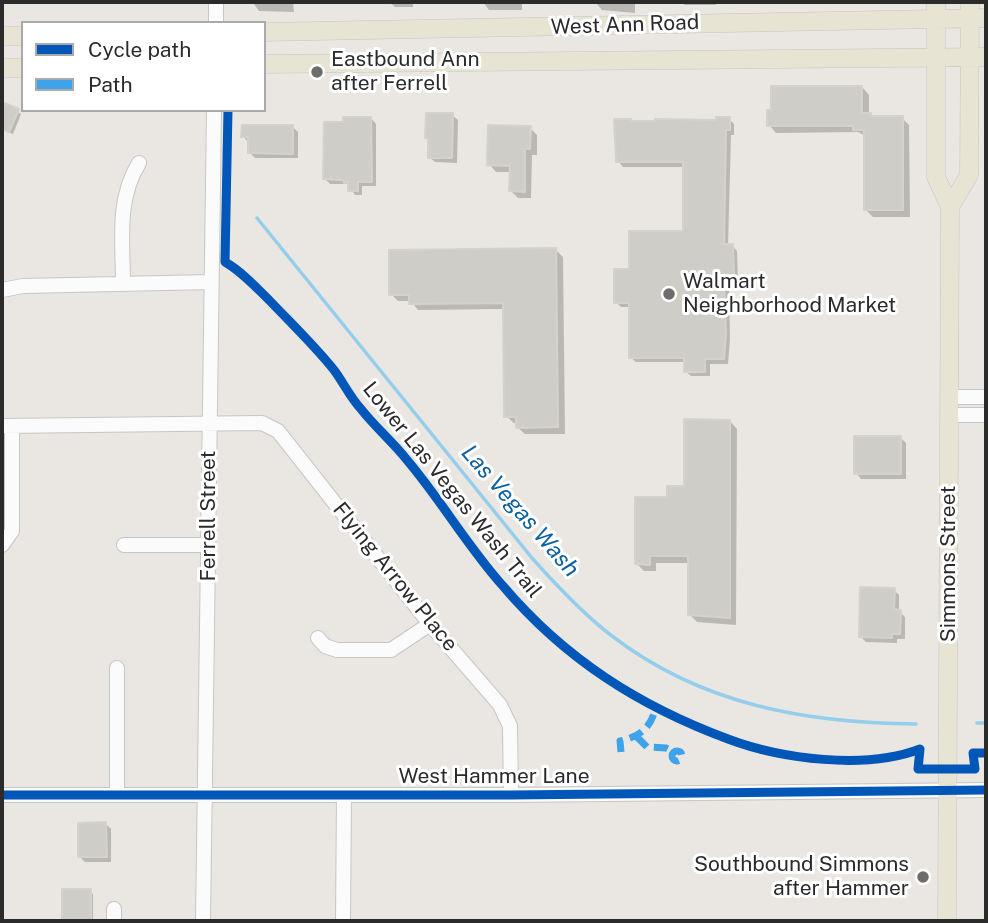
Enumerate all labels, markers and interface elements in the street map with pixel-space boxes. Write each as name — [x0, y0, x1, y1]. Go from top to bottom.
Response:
street label: West Ann Road — [550, 10, 700, 40]
legend — [21, 21, 266, 112]
text: Cycle path — [88, 37, 191, 62]
place label: Eastbound Ann after Ferrell — [331, 47, 480, 97]
marker: Eastbound Ann after Ferrell — [309, 64, 325, 80]
text: Path — [88, 72, 133, 97]
place label: Walmart Neighborhood Market — [683, 269, 896, 319]
marker: Walmart Neighborhood Market — [661, 286, 677, 302]
street label: Lower Las Vegas Wash Trail — [357, 377, 547, 603]
water label: Las Vegas Wash — [455, 439, 585, 583]
street label: Ferrell Street — [196, 450, 222, 582]
street label: Simmons Street — [936, 486, 962, 642]
street label: Flying Arrow Place — [327, 498, 463, 656]
street label: West Hammer Lane — [398, 764, 590, 790]
place label: Southbound Simmons after Hammer — [694, 852, 909, 902]
marker: Southbound Simmons after Hammer — [915, 869, 931, 885]

